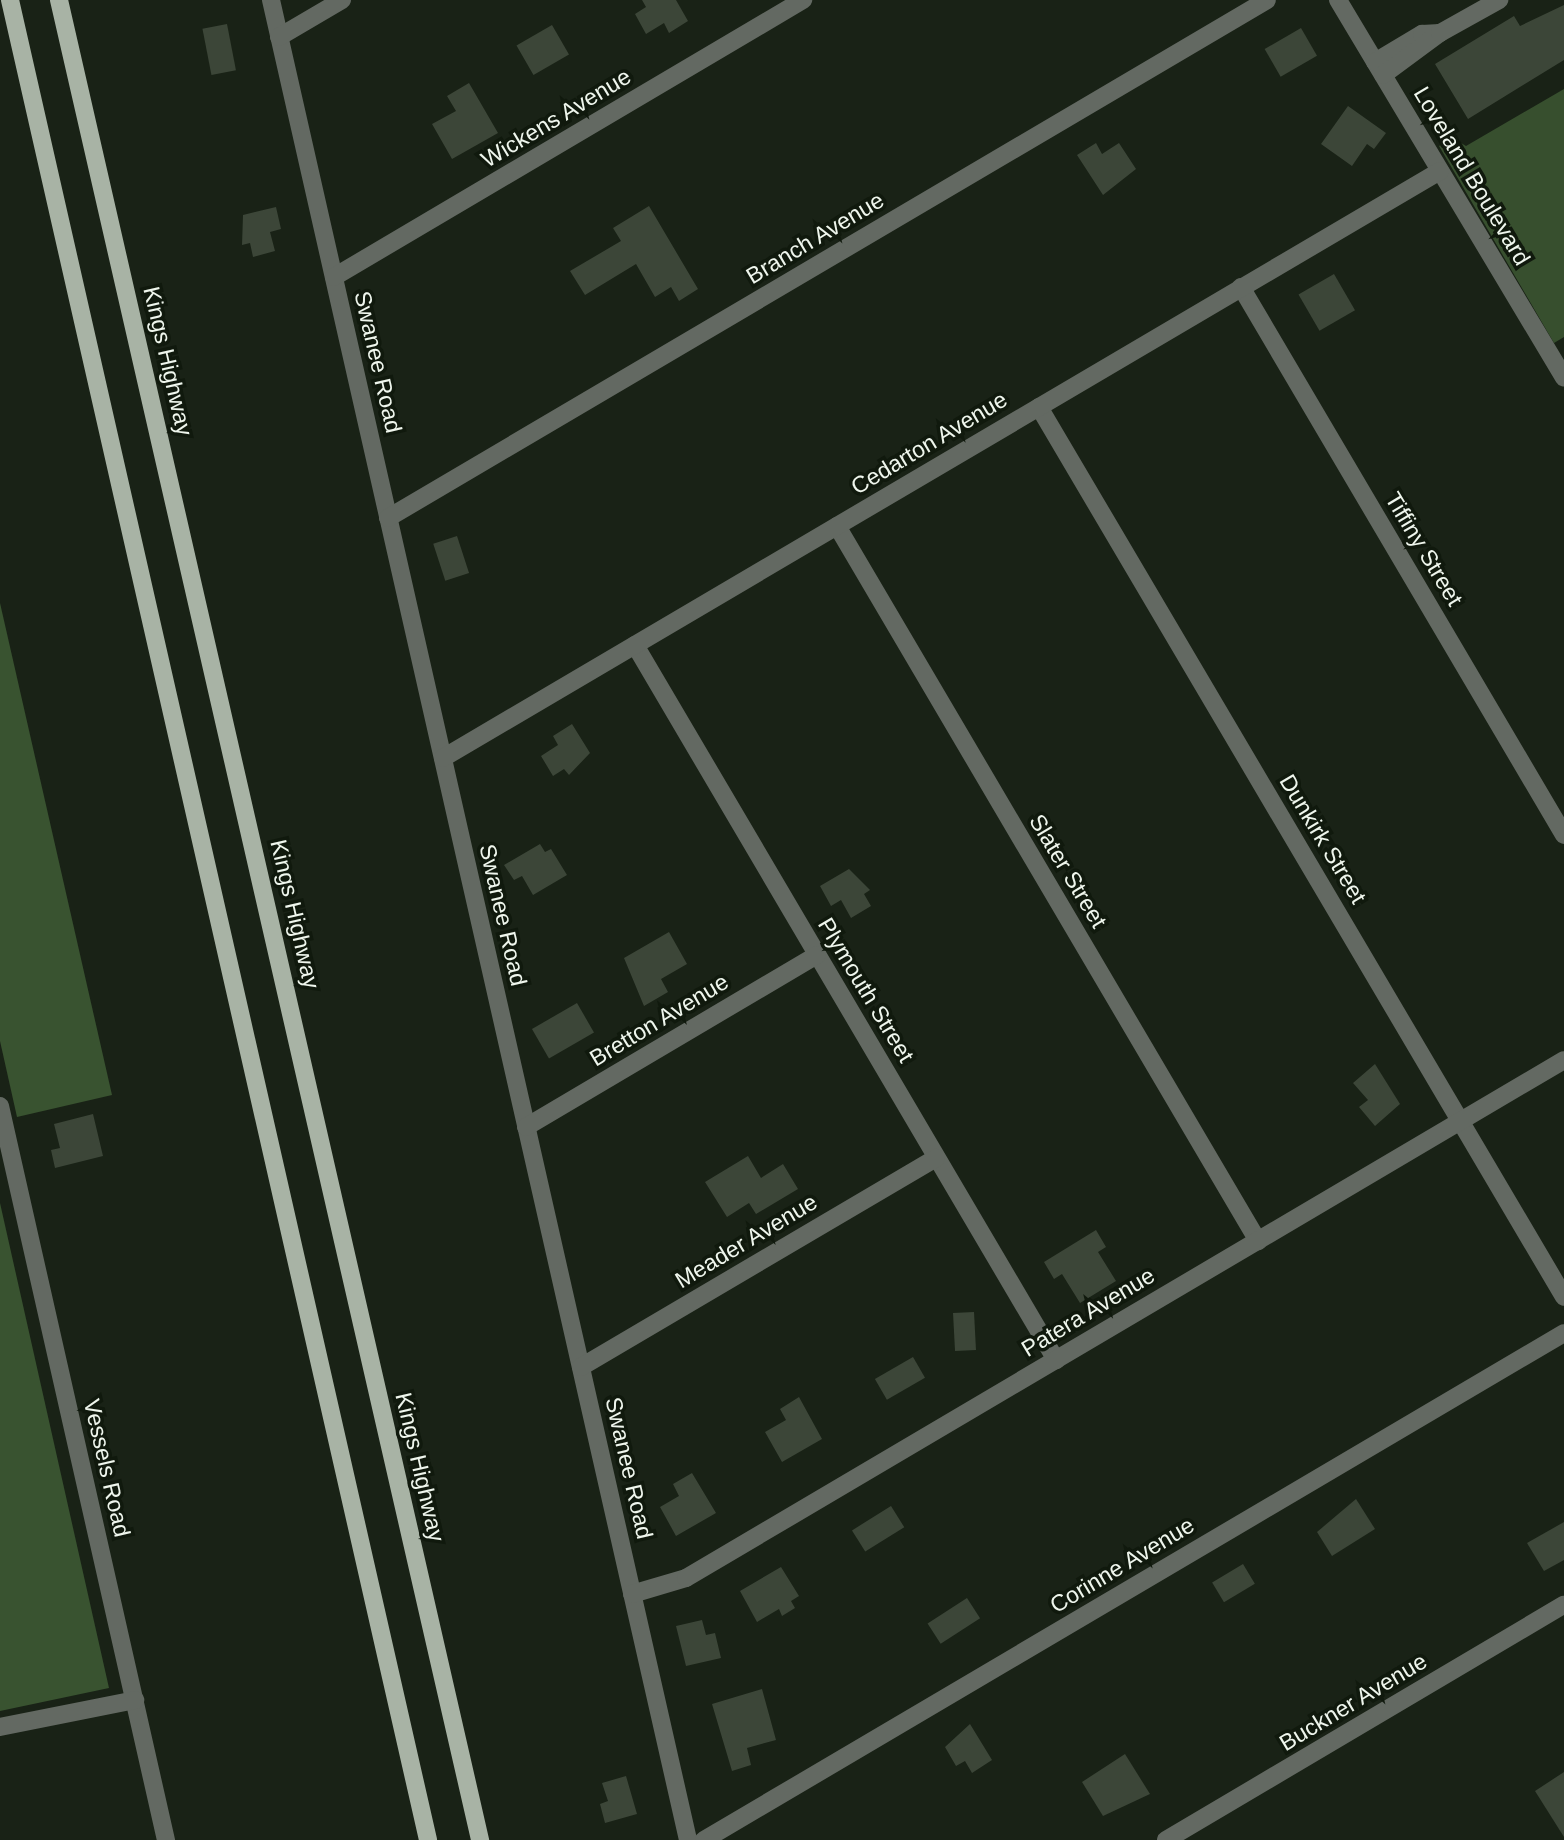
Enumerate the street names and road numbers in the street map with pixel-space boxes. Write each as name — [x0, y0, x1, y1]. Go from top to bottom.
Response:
street label: Wickens Avenue — [476, 62, 636, 174]
street label: Loveland Boulevard — [1408, 82, 1536, 270]
street label: Branch Avenue — [741, 186, 889, 290]
street label: Kings Highway — [137, 284, 199, 438]
street label: Swanee Road — [348, 289, 408, 435]
street label: Cedarton Avenue — [845, 385, 1013, 501]
street label: Tiffiny Street — [1379, 487, 1469, 611]
street label: Dunkirk Street — [1274, 769, 1372, 909]
street label: Slater Street — [1023, 809, 1113, 933]
street label: Kings Highway — [264, 837, 326, 991]
street label: Swanee Road — [473, 842, 533, 988]
street label: Plymouth Street — [812, 913, 920, 1067]
street label: Bretton Avenue — [584, 967, 734, 1073]
street label: Meader Avenue — [669, 1187, 823, 1295]
street label: Patera Avenue — [1016, 1261, 1160, 1363]
street label: Kings Highway — [389, 1390, 451, 1544]
street label: Swanee Road — [599, 1395, 659, 1541]
street label: Vessels Road — [78, 1396, 136, 1540]
street label: Corinne Avenue — [1044, 1511, 1200, 1619]
street label: Buckner Avenue — [1274, 1647, 1432, 1757]

